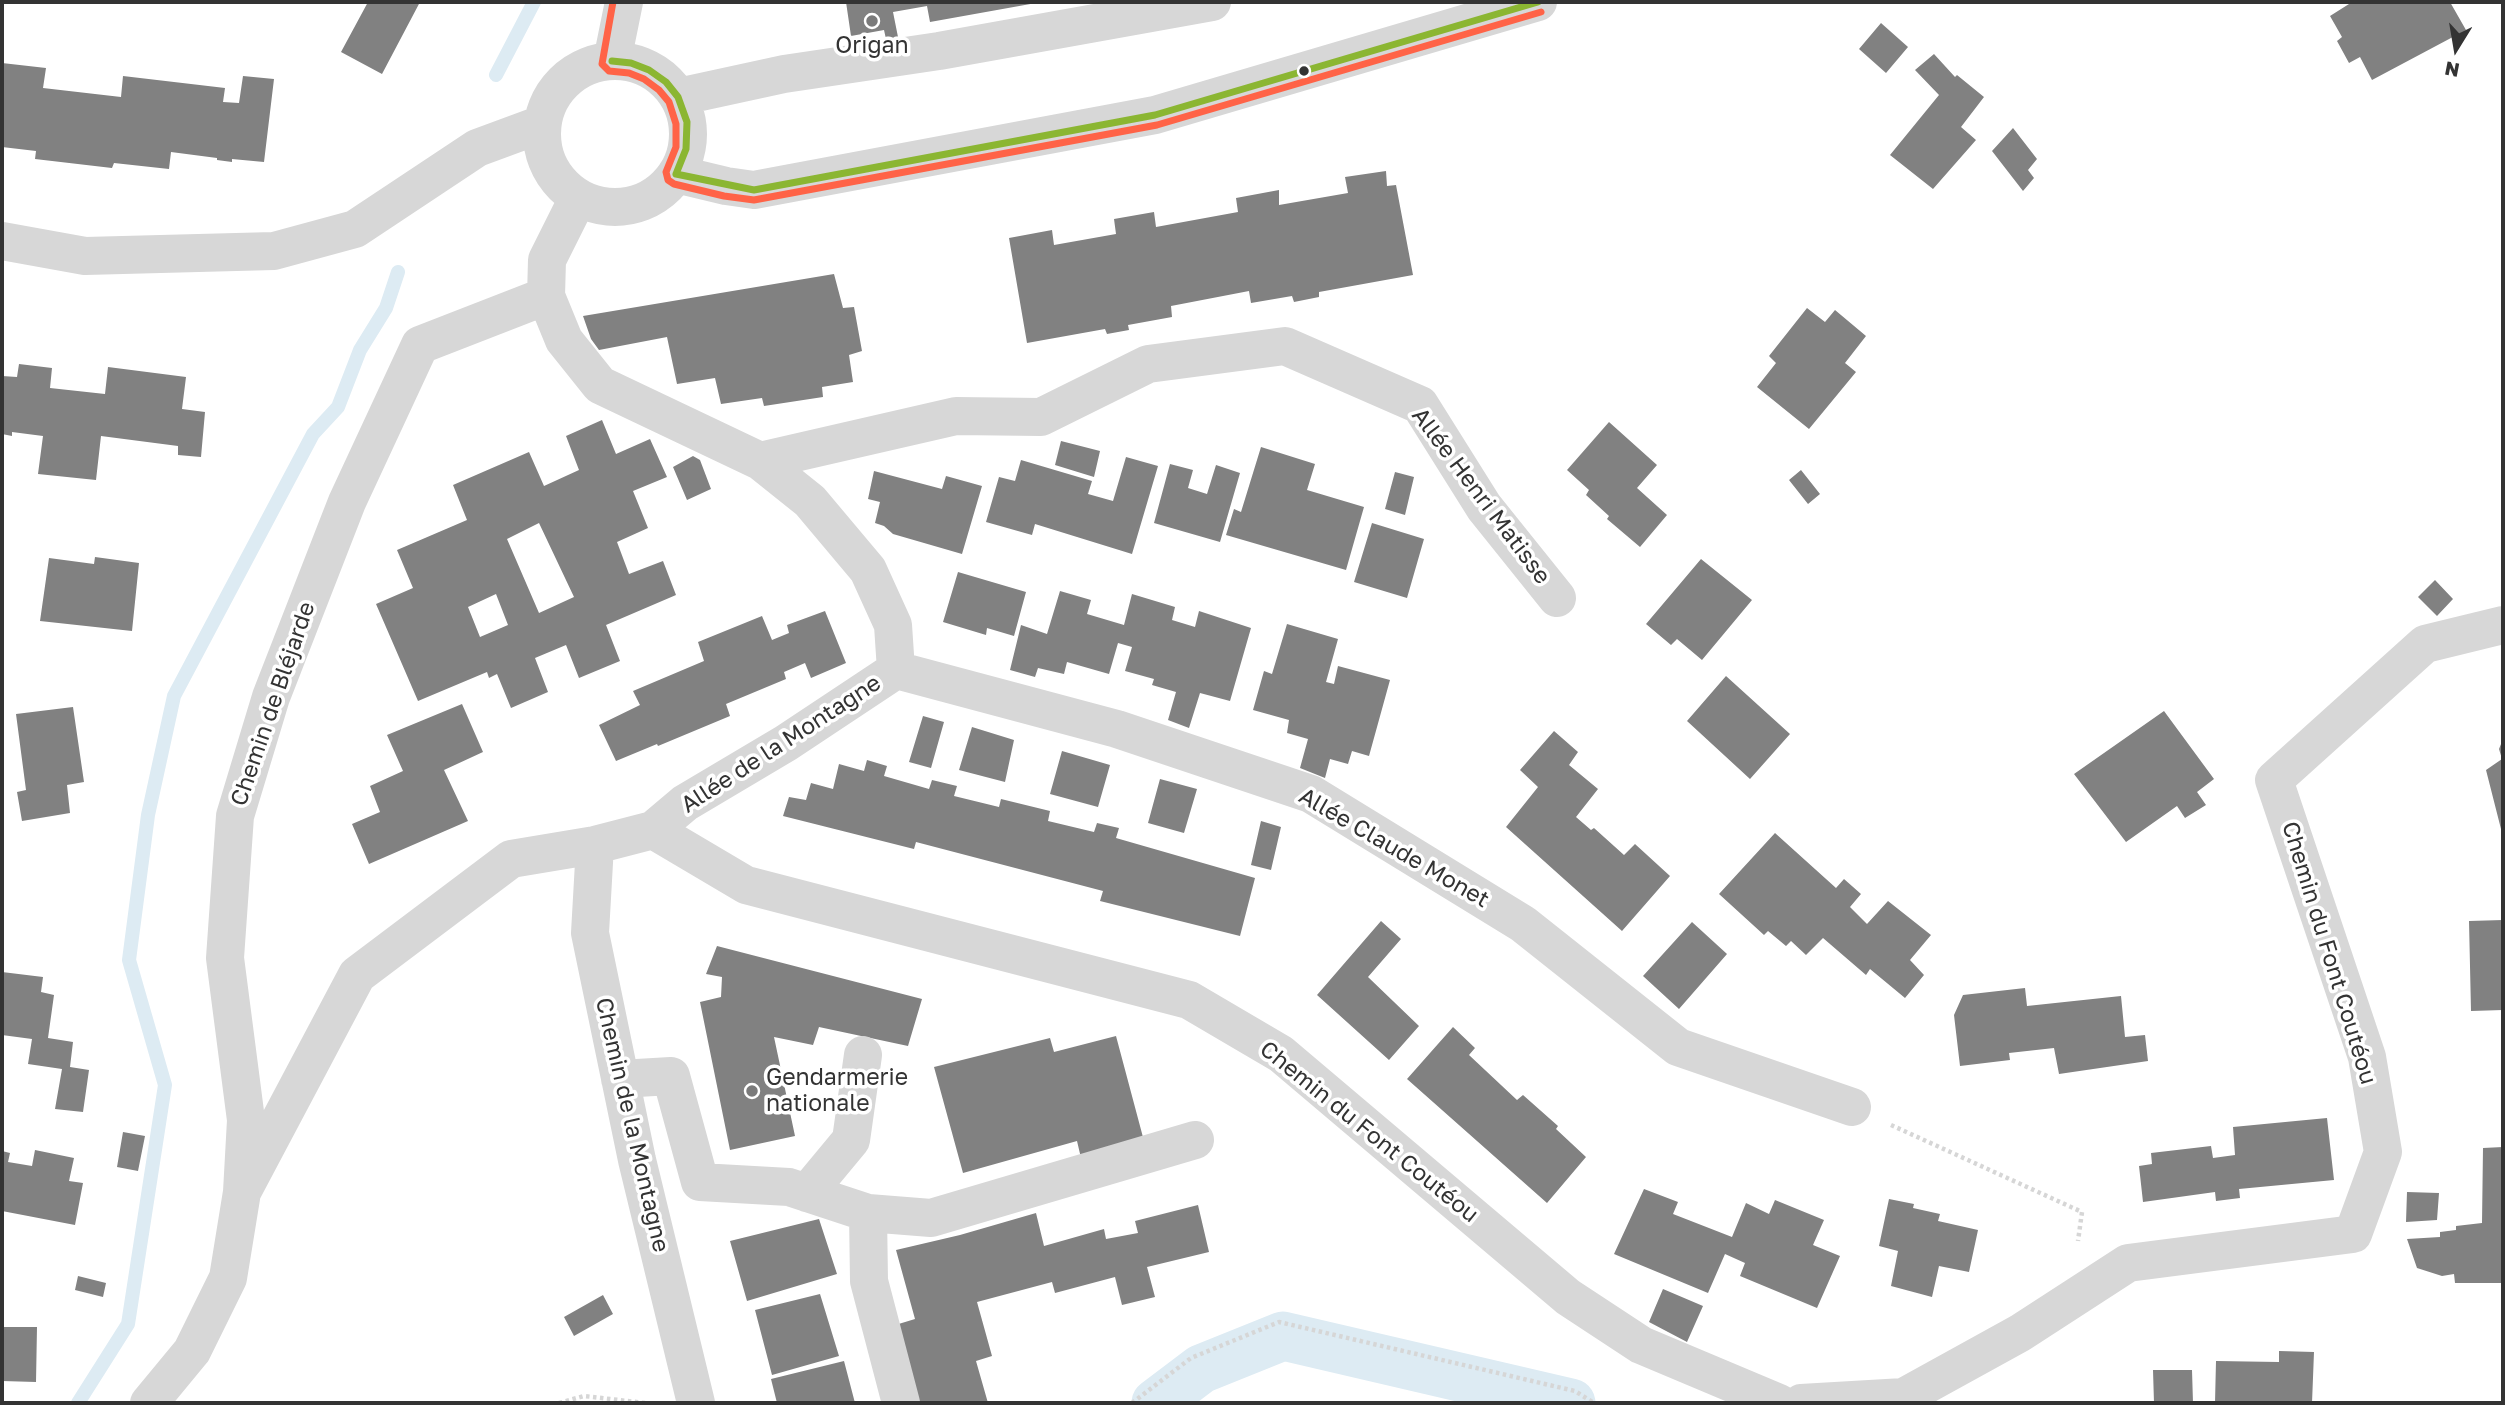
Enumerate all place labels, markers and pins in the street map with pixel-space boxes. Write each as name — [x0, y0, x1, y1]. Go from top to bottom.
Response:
marker: Origan — [864, 13, 880, 29]
place label: Origan — [835, 32, 909, 60]
unlabelled marker — [1297, 64, 1311, 78]
place label: Gendarmerie nationale — [766, 1064, 908, 1118]
marker: Gendarmerie nationale — [744, 1083, 760, 1099]

